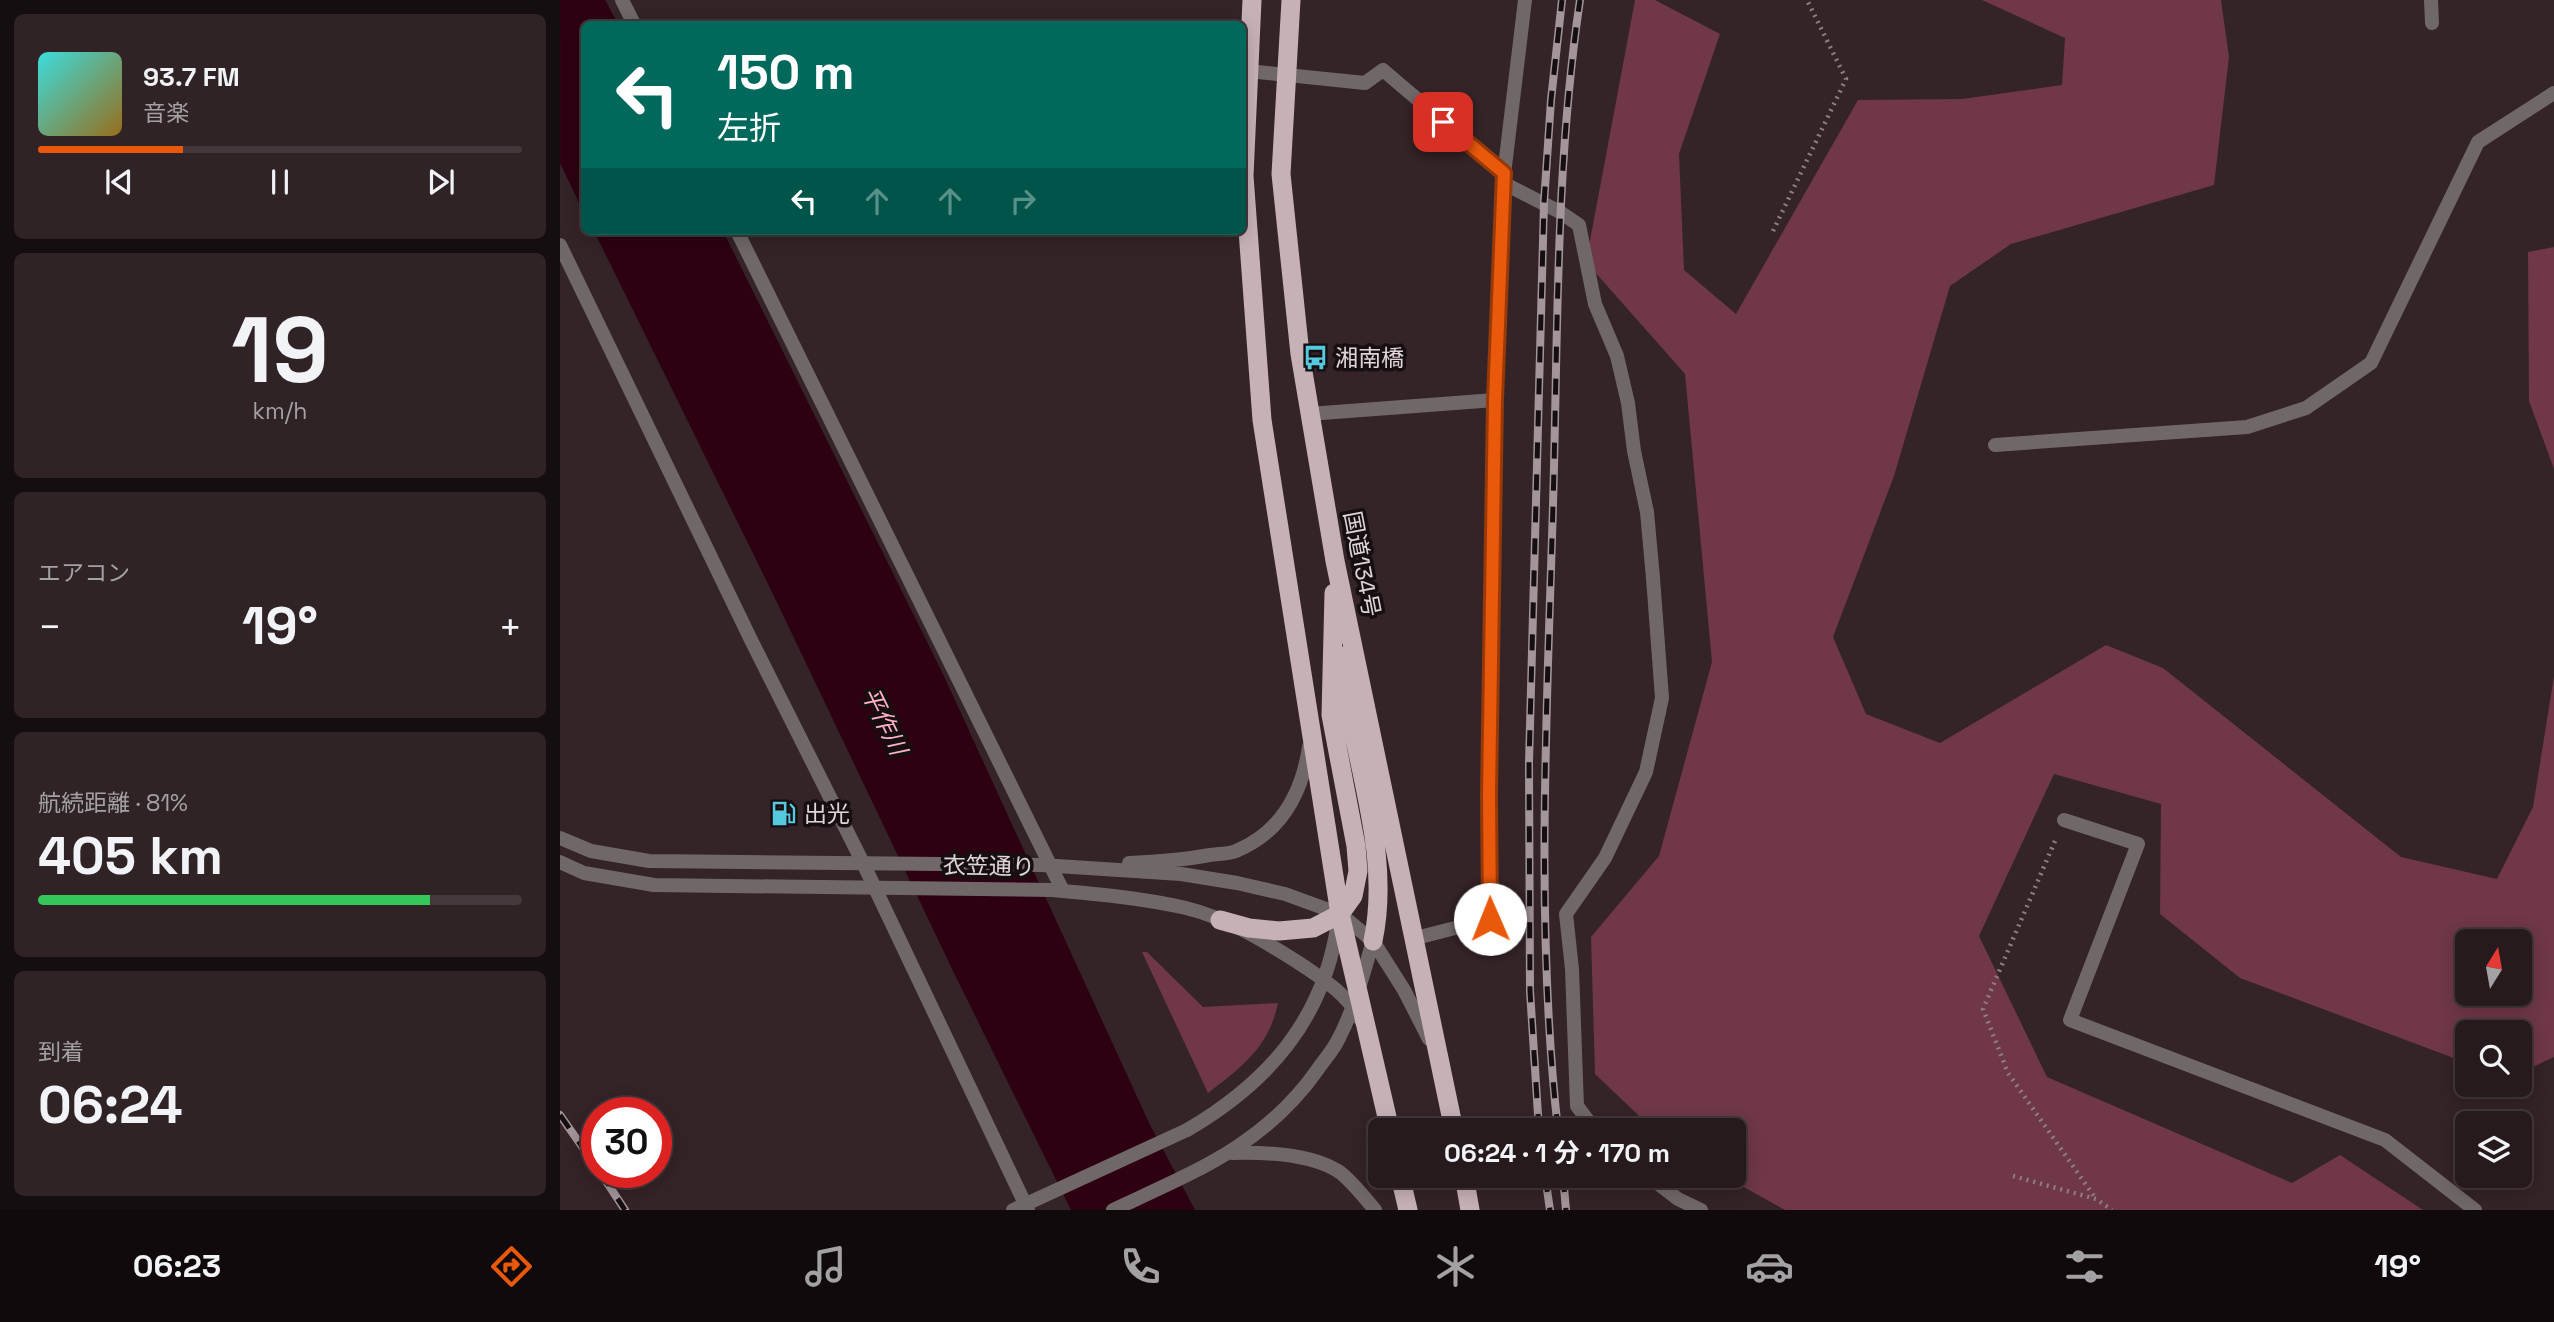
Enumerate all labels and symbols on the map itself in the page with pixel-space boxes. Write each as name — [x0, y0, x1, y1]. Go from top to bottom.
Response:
pin — [1413, 92, 1473, 152]
place label: 湘南橋 — [1335, 343, 1404, 373]
bus stop icon: 湘南橋 — [1301, 344, 1329, 372]
street label: 国道134号 — [1337, 509, 1387, 619]
water label: 平作川 — [855, 682, 915, 763]
place label: 出光 — [804, 799, 850, 829]
fuel station icon: 出光 — [770, 800, 798, 828]
street label: 衣笠通り — [943, 850, 1035, 882]
position arrow — [1453, 882, 1527, 956]
north arrow — [2455, 929, 2532, 1006]
speed limit sign: 30 — [581, 1097, 672, 1188]

